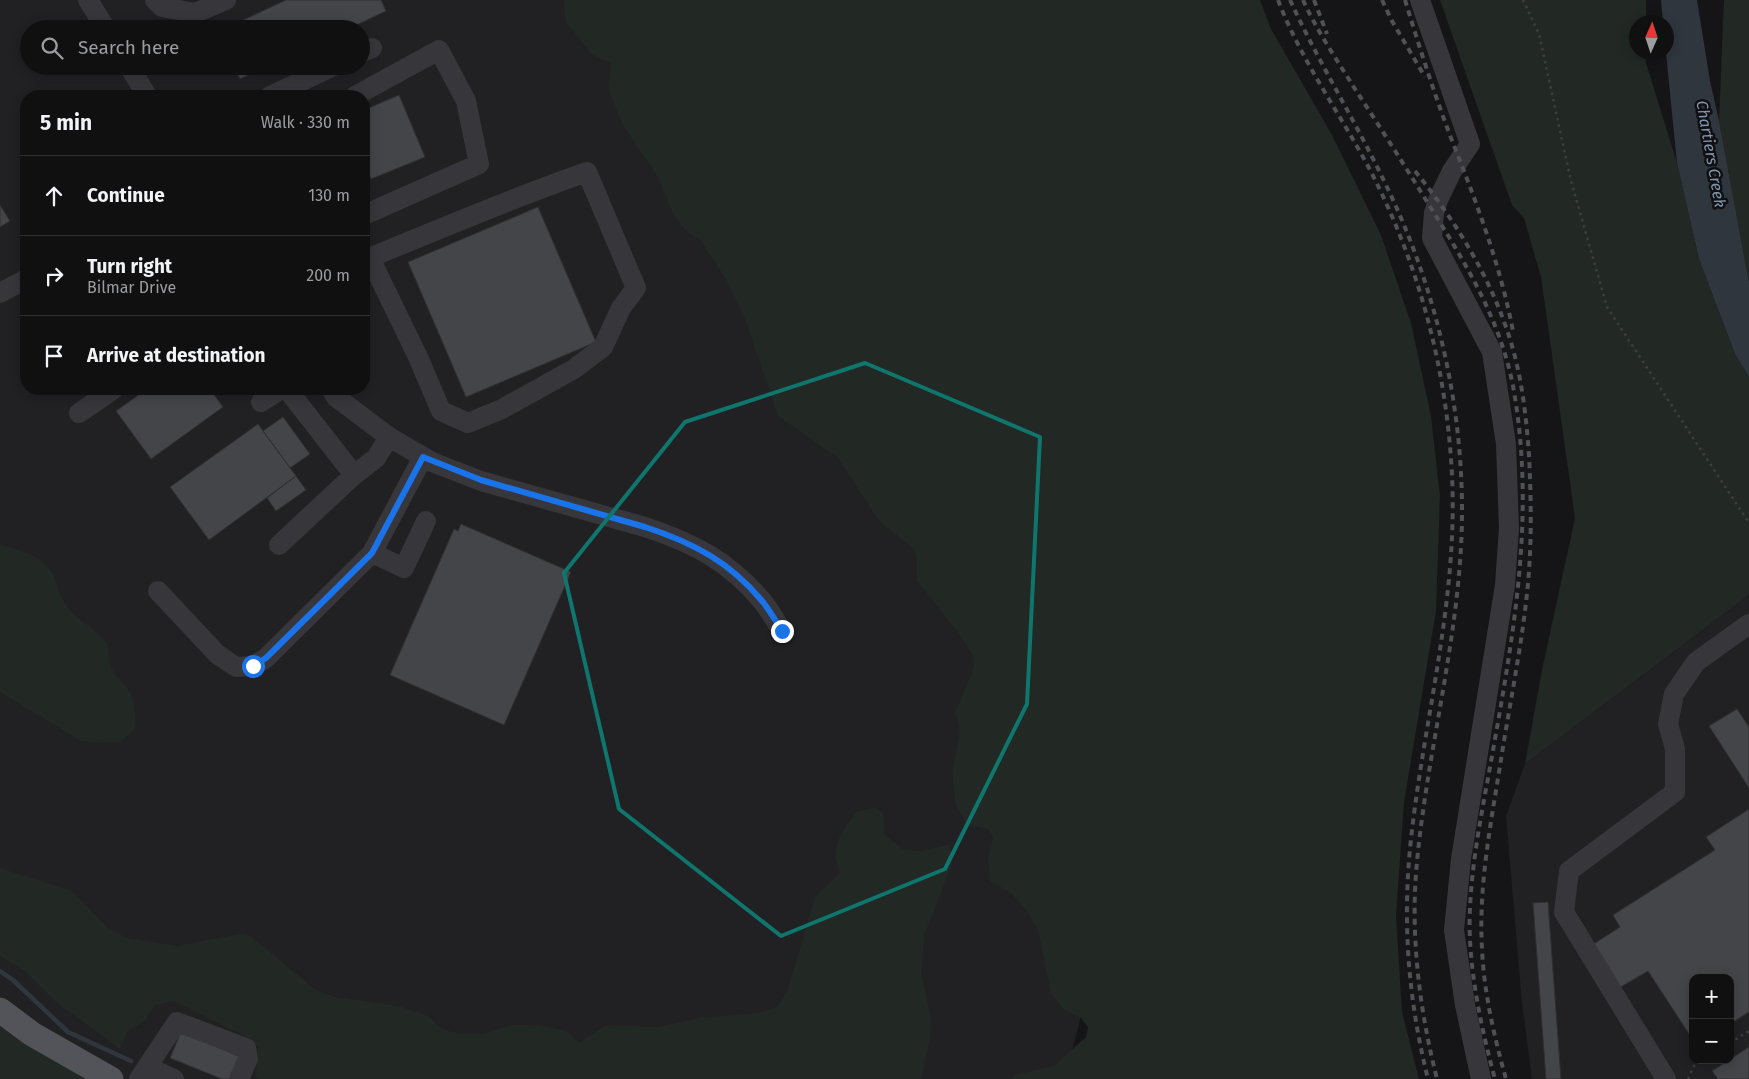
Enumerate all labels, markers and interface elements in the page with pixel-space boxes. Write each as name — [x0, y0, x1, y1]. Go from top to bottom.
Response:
north arrow — [1629, 15, 1674, 60]
search box — [20, 20, 370, 75]
icon: search — [38, 34, 66, 62]
text: Search here — [78, 36, 179, 59]
water label: Chartiers Creek — [1692, 99, 1730, 209]
text: 5 min — [40, 110, 92, 136]
text: Walk · 330 m — [261, 113, 350, 132]
icon: ahead — [40, 182, 68, 210]
text: Continue — [87, 184, 165, 207]
text: 130 m — [308, 186, 350, 205]
text: Turn right — [87, 255, 172, 278]
icon: right — [40, 262, 68, 290]
text: 200 m — [306, 266, 350, 285]
text: Bilmar Drive — [87, 278, 176, 297]
icon: arrive — [40, 342, 68, 370]
text: Arrive at destination — [87, 344, 266, 367]
route end — [771, 620, 794, 643]
route start — [242, 655, 265, 678]
map controls — [1689, 974, 1734, 1064]
button: + — [1689, 974, 1734, 1019]
button: − — [1689, 1019, 1734, 1064]

